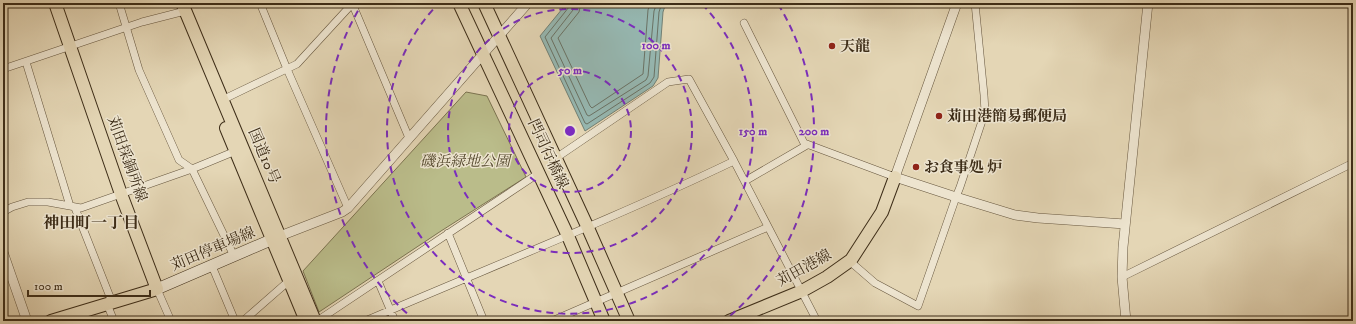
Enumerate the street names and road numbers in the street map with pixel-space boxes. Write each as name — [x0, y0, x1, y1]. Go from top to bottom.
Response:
street label: 苅田採銅所線 — [103, 113, 151, 205]
street label: 門司行橋線 — [524, 116, 572, 192]
street label: 国道10号 — [244, 125, 284, 187]
street label: 苅田停車場線 — [168, 223, 258, 275]
street label: 苅田港線 — [773, 245, 835, 291]

